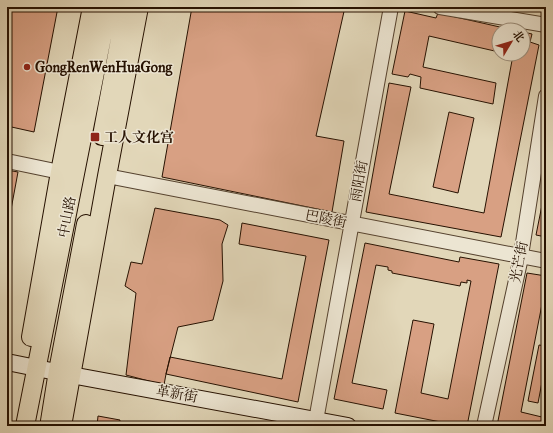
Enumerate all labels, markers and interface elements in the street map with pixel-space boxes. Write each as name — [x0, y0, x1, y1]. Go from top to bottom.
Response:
north arrow — [491, 22, 531, 62]
text: 北 — [510, 28, 527, 44]
place label: GongRenWenHuaGong — [35, 59, 173, 77]
marker: GongRenWenHuaGong — [22, 62, 32, 72]
place label: 工人文化宫 — [104, 129, 174, 146]
marker: 工人文化宫 — [89, 131, 101, 143]
street label: 雨阳街 — [347, 159, 371, 203]
street label: 中山路 — [55, 195, 79, 239]
street label: 巴陵街 — [304, 207, 348, 231]
street label: 光芒街 — [507, 240, 531, 284]
street label: 革新街 — [155, 382, 199, 406]

